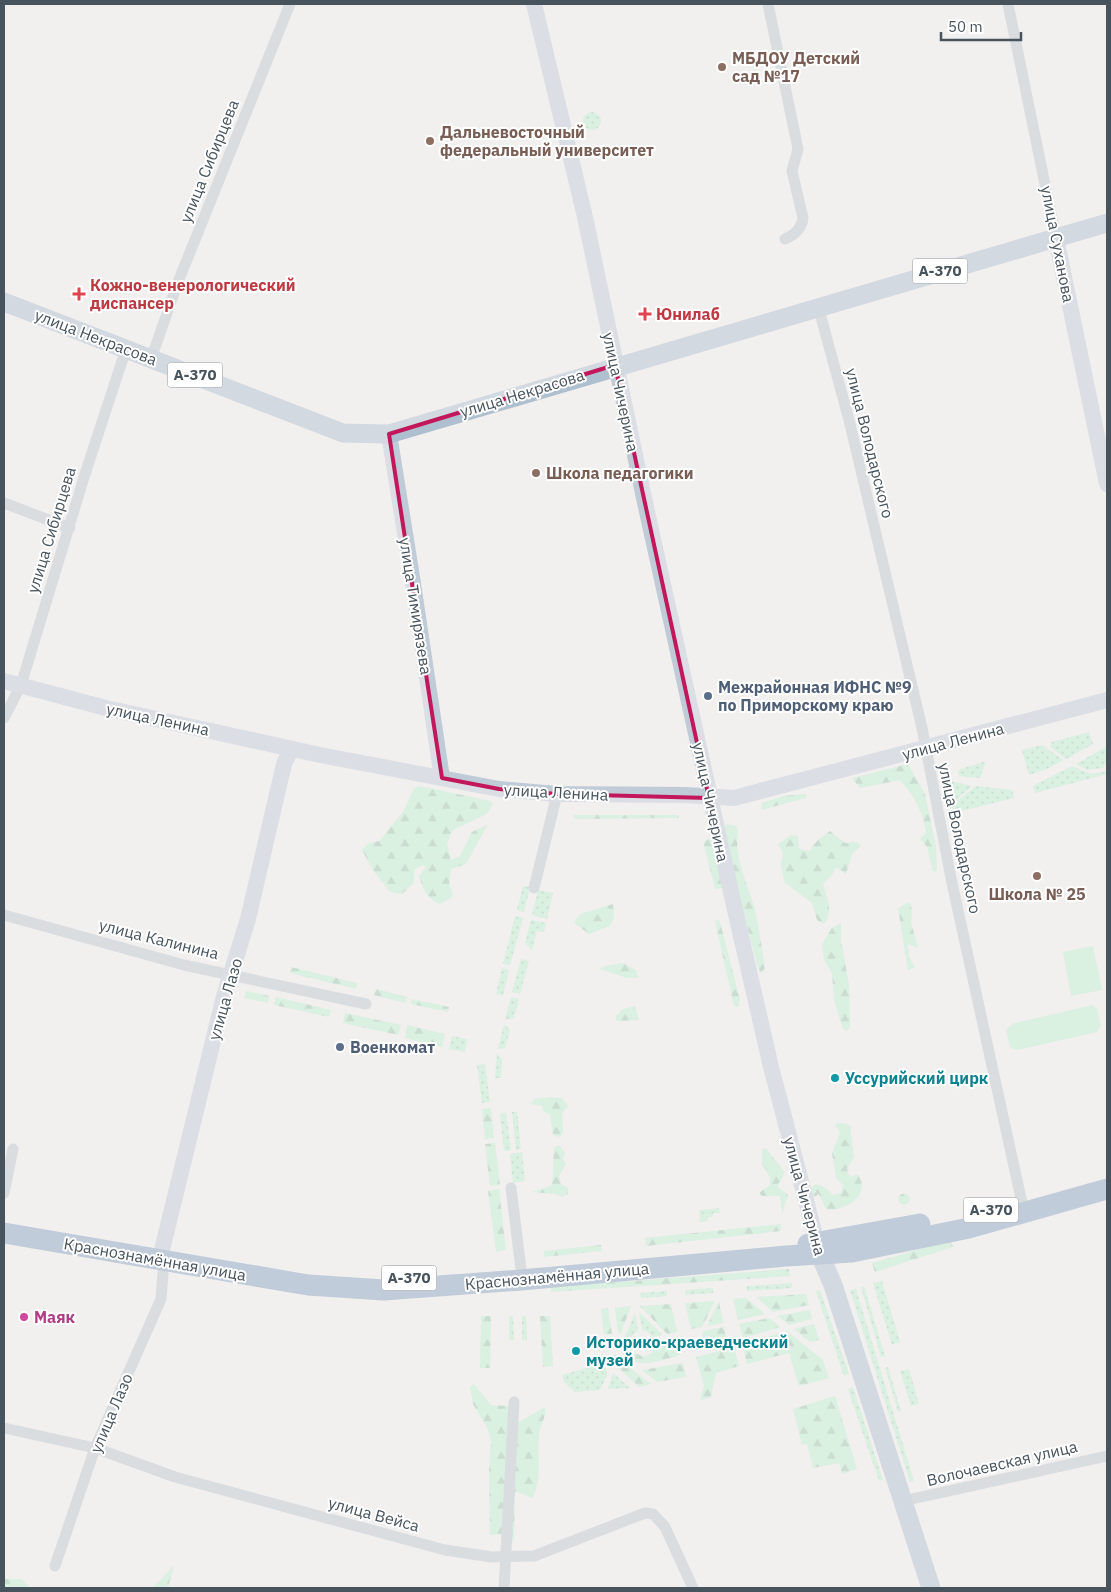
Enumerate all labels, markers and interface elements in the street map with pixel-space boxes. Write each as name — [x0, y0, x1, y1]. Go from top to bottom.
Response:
scale bar — [941, 10, 1021, 42]
text: 50 m — [948, 17, 983, 36]
place label: МБДОУ Детский сад №17 — [732, 48, 860, 86]
marker: МБДОУ Детский сад №17 — [716, 61, 728, 73]
street label: улица Сибирцева — [175, 96, 243, 225]
place label: Дальневосточный федеральный университет — [440, 122, 654, 160]
marker: Дальневосточный федеральный университет — [424, 135, 436, 147]
street label: улица Суханова — [1037, 184, 1079, 304]
road number: А-370 — [912, 258, 968, 284]
place label: Кожно-венерологический диспансер — [90, 275, 296, 313]
marker: Кожно-венерологический диспансер — [72, 287, 86, 301]
place label: Юнилаб — [656, 304, 720, 324]
street label: улица Некрасова — [32, 305, 160, 370]
marker: Юнилаб — [638, 307, 652, 321]
street label: улица Чичерина — [599, 330, 644, 454]
road number: А-370 — [168, 362, 222, 388]
street label: улица Некрасова — [457, 364, 587, 421]
street label: улица Володарского — [842, 366, 898, 520]
place label: Школа педагогики — [546, 463, 694, 483]
street label: улица Сибирцева — [22, 464, 80, 596]
marker: Школа педагогики — [530, 467, 542, 479]
street label: улица Тимирязева — [395, 536, 437, 676]
place label: Межрайонная ИФНС №9 по Приморскому краю — [718, 677, 912, 715]
marker: Межрайонная ИФНС №9 по Приморскому краю — [702, 690, 714, 702]
street label: улица Ленина — [105, 698, 212, 740]
street label: улица Ленина — [900, 718, 1007, 764]
street label: улица Чичерина — [689, 740, 734, 864]
street label: улица Володарского — [934, 761, 986, 915]
street label: улица Ленина — [503, 779, 609, 805]
marker: Школа № 25 — [1031, 870, 1043, 882]
place label: Школа № 25 — [988, 884, 1086, 904]
street label: улица Калинина — [97, 914, 221, 964]
street label: улица Лазо — [204, 956, 246, 1042]
place label: Военкомат — [350, 1037, 435, 1057]
marker: Военкомат — [334, 1041, 346, 1053]
place label: Уссурийский цирк — [845, 1068, 988, 1088]
marker: Уссурийский цирк — [829, 1072, 841, 1084]
street label: улица Чичерина — [780, 1135, 831, 1258]
road number: А-370 — [964, 1198, 1018, 1222]
street label: Краснознамённая улица — [62, 1233, 248, 1285]
street label: Краснознамённая улица — [464, 1258, 650, 1294]
road number: А-370 — [382, 1266, 436, 1290]
place label: Маяк — [34, 1307, 75, 1327]
marker: Маяк — [18, 1311, 30, 1323]
place label: Историко-краеведческий музей — [586, 1332, 788, 1370]
marker: Историко-краеведческий музей — [570, 1345, 582, 1357]
street label: улица Лазо — [85, 1370, 137, 1456]
street label: Волочаевская улица — [925, 1436, 1080, 1490]
street label: улица Вейса — [326, 1492, 422, 1536]

